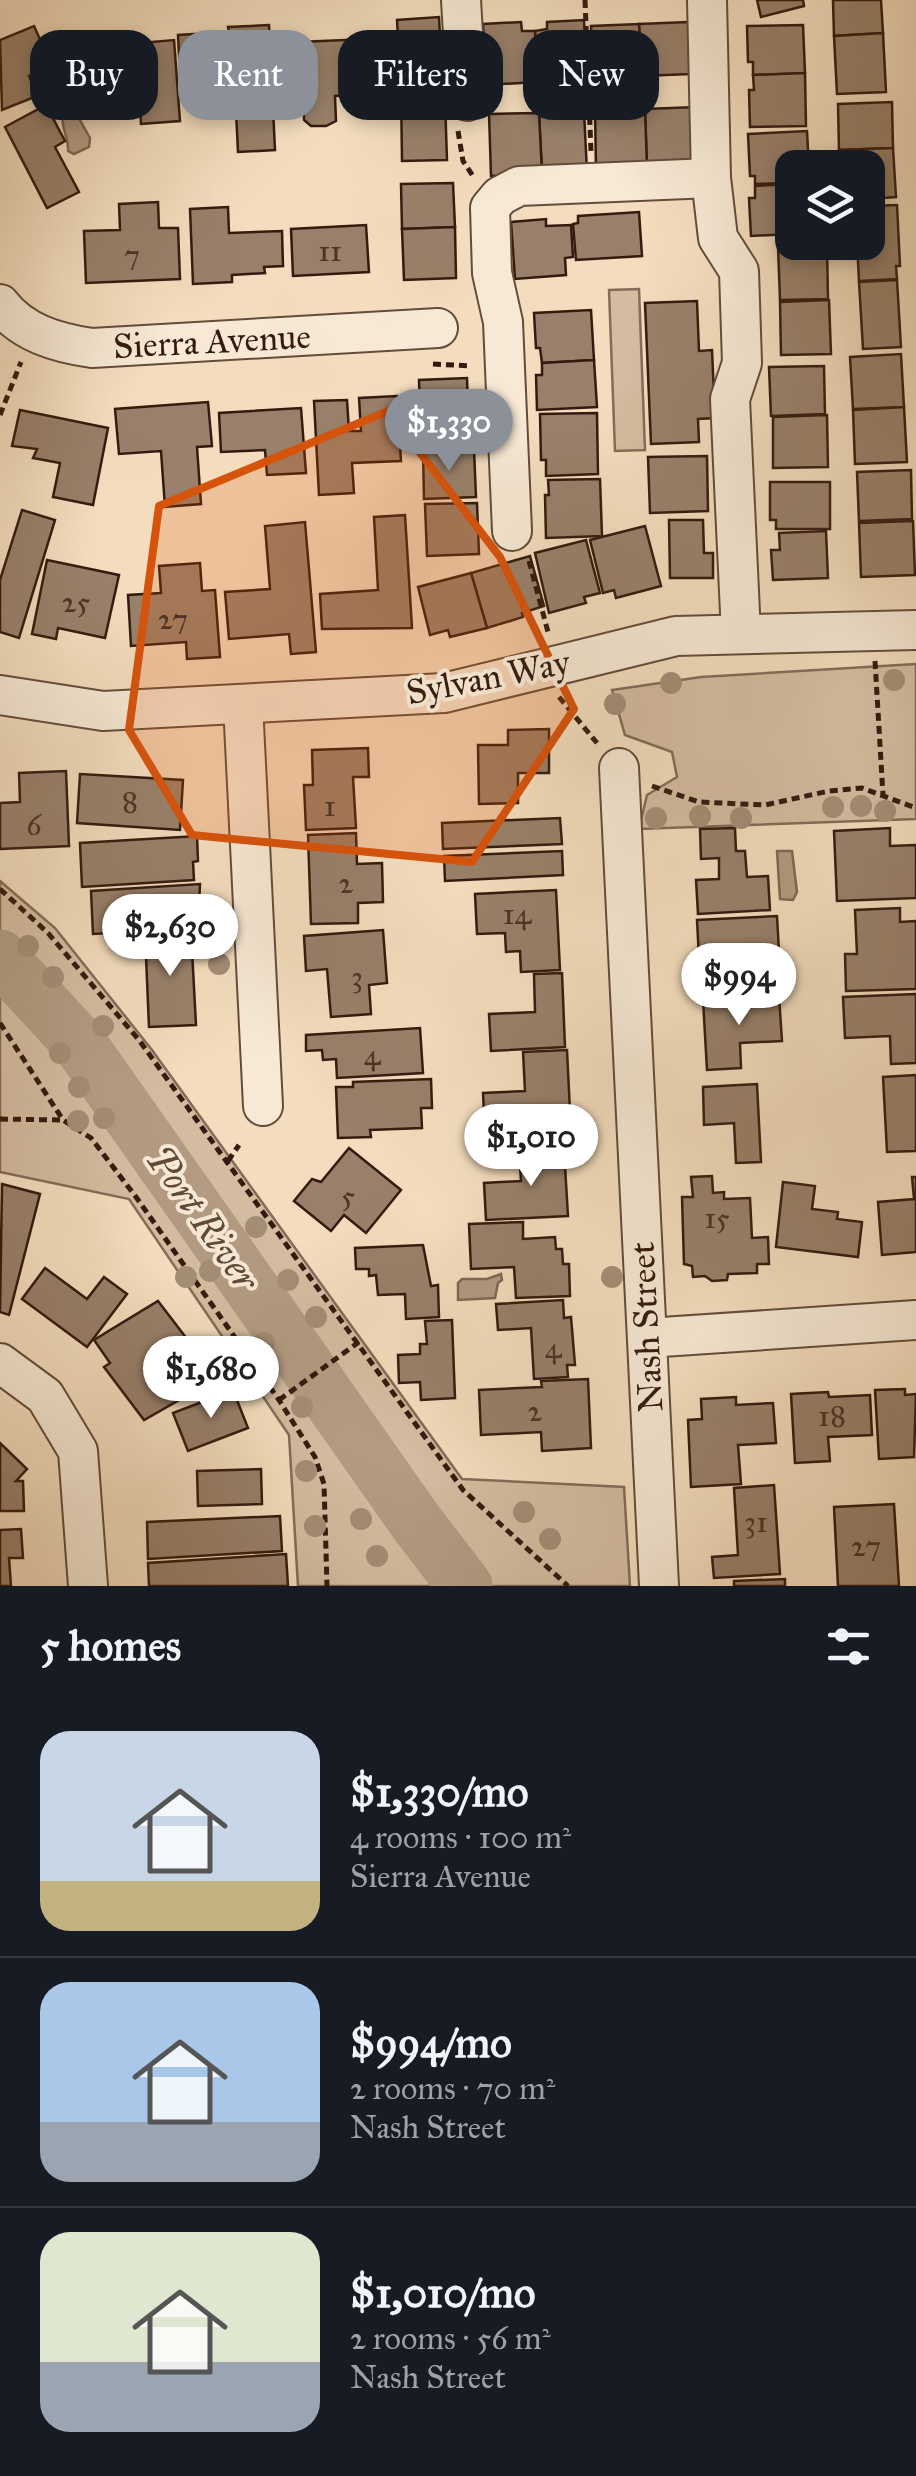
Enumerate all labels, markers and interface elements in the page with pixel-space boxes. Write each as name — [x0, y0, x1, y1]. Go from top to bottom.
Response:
chip: Buy — [30, 30, 158, 120]
chip: Rent — [178, 30, 318, 120]
chip: Filters — [338, 30, 503, 120]
chip: New — [523, 30, 659, 120]
map controls — [775, 150, 885, 260]
button: layers — [775, 150, 885, 260]
house number: 11 — [318, 233, 342, 269]
house number: 7 — [124, 237, 140, 273]
street label: Sierra Avenue — [112, 315, 312, 368]
pin: $1,330 — [368, 389, 530, 474]
text: $1,330 — [407, 402, 491, 441]
house number: 25 — [62, 584, 90, 620]
house number: 27 — [158, 601, 188, 637]
street label: Sylvan Way — [403, 640, 574, 714]
house number: 8 — [122, 784, 138, 820]
house number: 1 — [324, 788, 336, 824]
house number: 6 — [26, 807, 43, 843]
house number: 2 — [339, 865, 354, 901]
pin: $2,630 — [89, 894, 251, 979]
house number: 14 — [503, 896, 533, 932]
text: $2,630 — [124, 907, 216, 946]
pin: $994 — [680, 943, 798, 1028]
text: $994 — [703, 956, 775, 995]
house number: 3 — [351, 959, 363, 995]
house number: 4 — [364, 1037, 382, 1073]
pin: $1,010 — [450, 1104, 612, 1189]
text: $1,010 — [486, 1117, 576, 1156]
water label: Port River — [137, 1137, 271, 1301]
house number: 5 — [341, 1178, 355, 1214]
house number: 15 — [704, 1200, 730, 1236]
street label: Nash Street — [621, 1241, 672, 1413]
house number: 4 — [545, 1330, 563, 1366]
pin: $1,680 — [130, 1336, 292, 1421]
text: $1,680 — [165, 1349, 257, 1388]
house number: 2 — [528, 1393, 543, 1429]
house number: 18 — [818, 1398, 846, 1434]
house number: 31 — [744, 1504, 768, 1540]
house number: 27 — [851, 1528, 881, 1564]
icon: filters — [821, 1619, 876, 1674]
text: 5 homes — [40, 1620, 181, 1672]
text: $1,330/mo — [350, 1766, 529, 1818]
icon: home — [120, 1771, 240, 1891]
text: 4 rooms · 100 m² — [350, 1818, 571, 1857]
text: Sierra Avenue — [350, 1857, 531, 1896]
text: $994/mo — [350, 2017, 512, 2069]
icon: home — [120, 2022, 240, 2142]
text: 2 rooms · 70 m² — [350, 2069, 555, 2108]
text: Nash Street — [350, 2108, 506, 2147]
text: $1,010/mo — [350, 2267, 536, 2319]
icon: home — [120, 2272, 240, 2392]
text: 2 rooms · 56 m² — [350, 2319, 551, 2358]
text: Nash Street — [350, 2358, 506, 2397]

